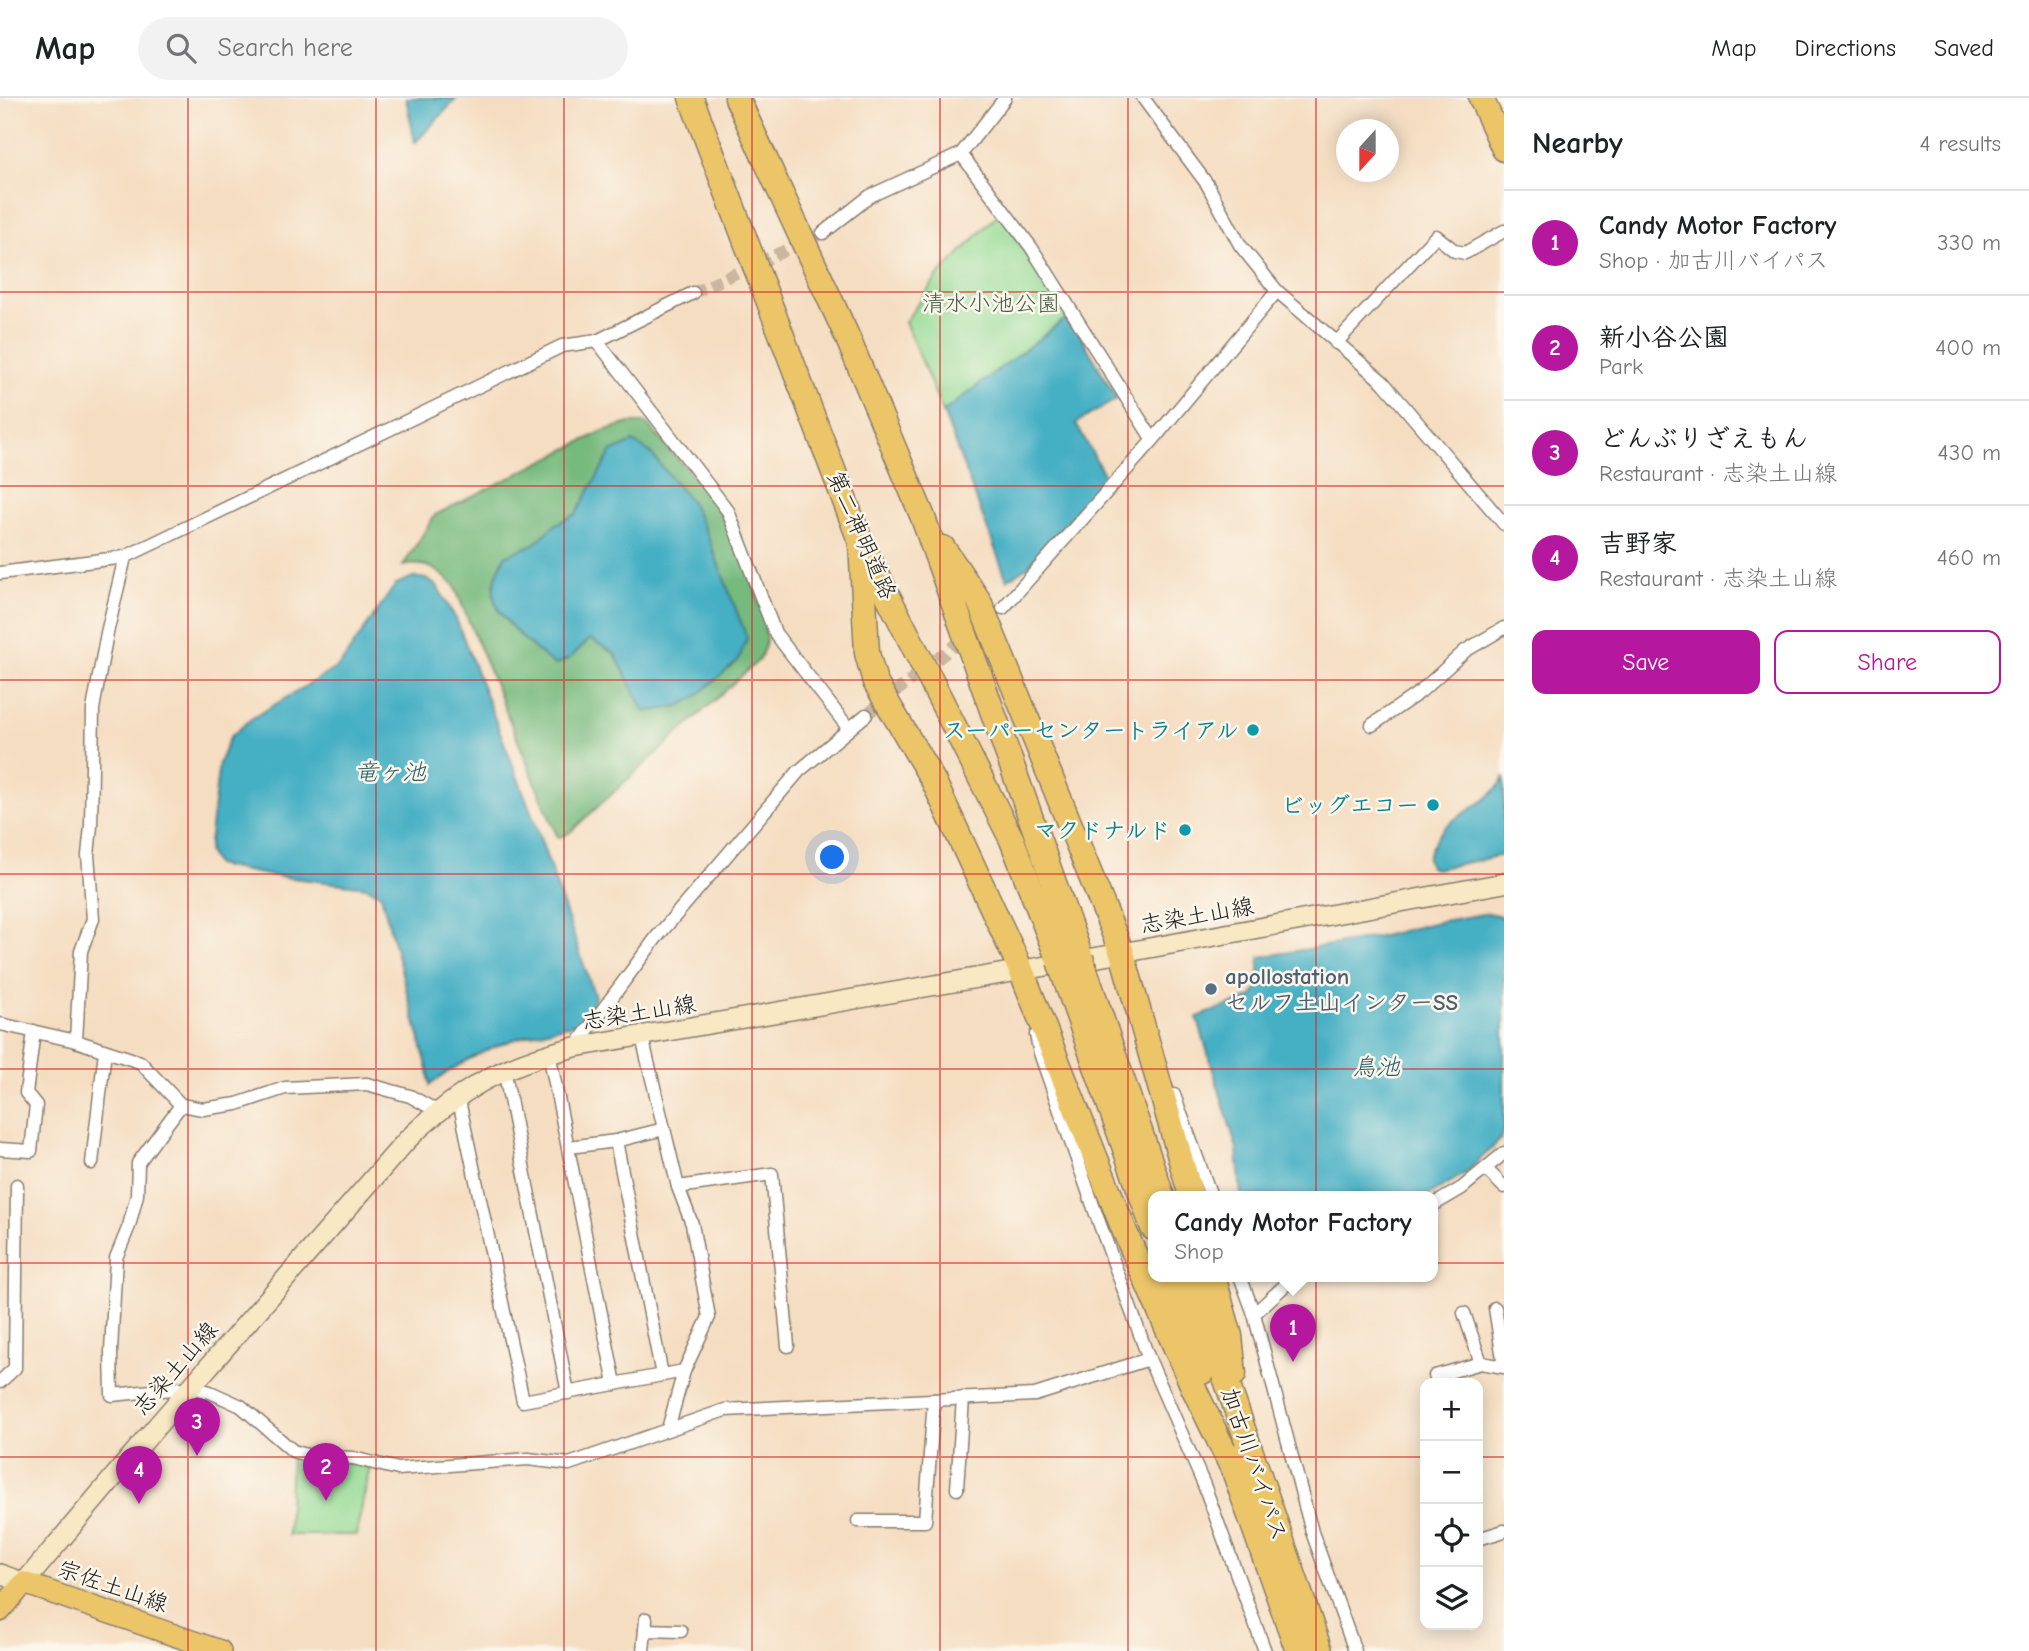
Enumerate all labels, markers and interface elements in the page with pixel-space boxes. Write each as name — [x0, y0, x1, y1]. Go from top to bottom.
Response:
search box — [138, 17, 628, 80]
text: Map — [35, 29, 96, 67]
icon: search — [162, 29, 200, 67]
text: Search here — [218, 33, 353, 63]
text: Map — [1711, 34, 1757, 62]
text: Directions — [1795, 34, 1896, 62]
text: Saved — [1934, 34, 1994, 62]
north arrow — [1336, 119, 1399, 182]
text: Nearby — [1532, 126, 1623, 161]
text: 4 results — [1919, 130, 2001, 157]
text: Candy Motor Factory — [1599, 211, 1836, 241]
text: 1 — [1550, 229, 1560, 256]
text: 330 m — [1937, 229, 2001, 256]
text: Shop · 加古川バイパス — [1599, 247, 1828, 274]
park label: 清水小池公園 — [922, 290, 1060, 317]
text: 新小谷公園 — [1599, 323, 1729, 353]
text: 2 — [1549, 334, 1561, 361]
text: 400 m — [1935, 334, 2001, 361]
text: Park — [1599, 353, 1643, 380]
text: どんぶりざえもん — [1599, 424, 1808, 454]
text: 3 — [1549, 439, 1561, 466]
text: 430 m — [1938, 439, 2001, 466]
text: Restaurant · 志染土山線 — [1599, 460, 1837, 487]
street label: 第二神明道路 — [821, 467, 902, 604]
text: 吉野家 — [1599, 529, 1677, 559]
text: 4 — [1550, 544, 1560, 571]
text: 460 m — [1937, 544, 2001, 571]
text: Restaurant · 志染土山線 — [1599, 565, 1837, 592]
button: Save — [1532, 630, 1760, 694]
button: Share — [1774, 630, 2001, 694]
place label: スーパーセンタートライアル — [943, 717, 1239, 744]
marker: スーパーセンタートライアル — [1245, 722, 1261, 738]
water label: 竜ヶ池 — [354, 758, 427, 786]
place label: ビッグエコー — [1281, 792, 1419, 819]
marker: ビッグエコー — [1425, 797, 1441, 813]
place label: マクドナルド — [1034, 817, 1171, 844]
marker: マクドナルド — [1177, 822, 1193, 838]
your location — [815, 840, 849, 874]
street label: 志染土山線 — [1138, 892, 1256, 939]
place label: apollostation セルフ土山インターSS — [1225, 963, 1458, 1016]
marker: apollostation セルフ土山インターSS — [1203, 981, 1219, 997]
street label: 志染土山線 — [580, 990, 698, 1035]
water label: 鳥池 — [1352, 1053, 1401, 1081]
popup — [1148, 1191, 1438, 1282]
text: Candy Motor Factory — [1174, 1208, 1412, 1238]
text: Shop — [1174, 1238, 1224, 1265]
pin: 1 — [1270, 1304, 1316, 1362]
street label: 志染土山線 — [127, 1316, 223, 1421]
map controls — [1420, 1378, 1483, 1630]
button: + — [1420, 1378, 1483, 1441]
street label: 加古川バイパス — [1216, 1384, 1293, 1544]
pin: 3 — [174, 1398, 220, 1456]
button: − — [1420, 1441, 1483, 1504]
pin: 2 — [303, 1443, 349, 1501]
pin: 4 — [116, 1446, 162, 1504]
button: locate — [1420, 1504, 1483, 1567]
street label: 宗佐土山線 — [54, 1555, 172, 1618]
button: layers — [1420, 1567, 1483, 1630]

